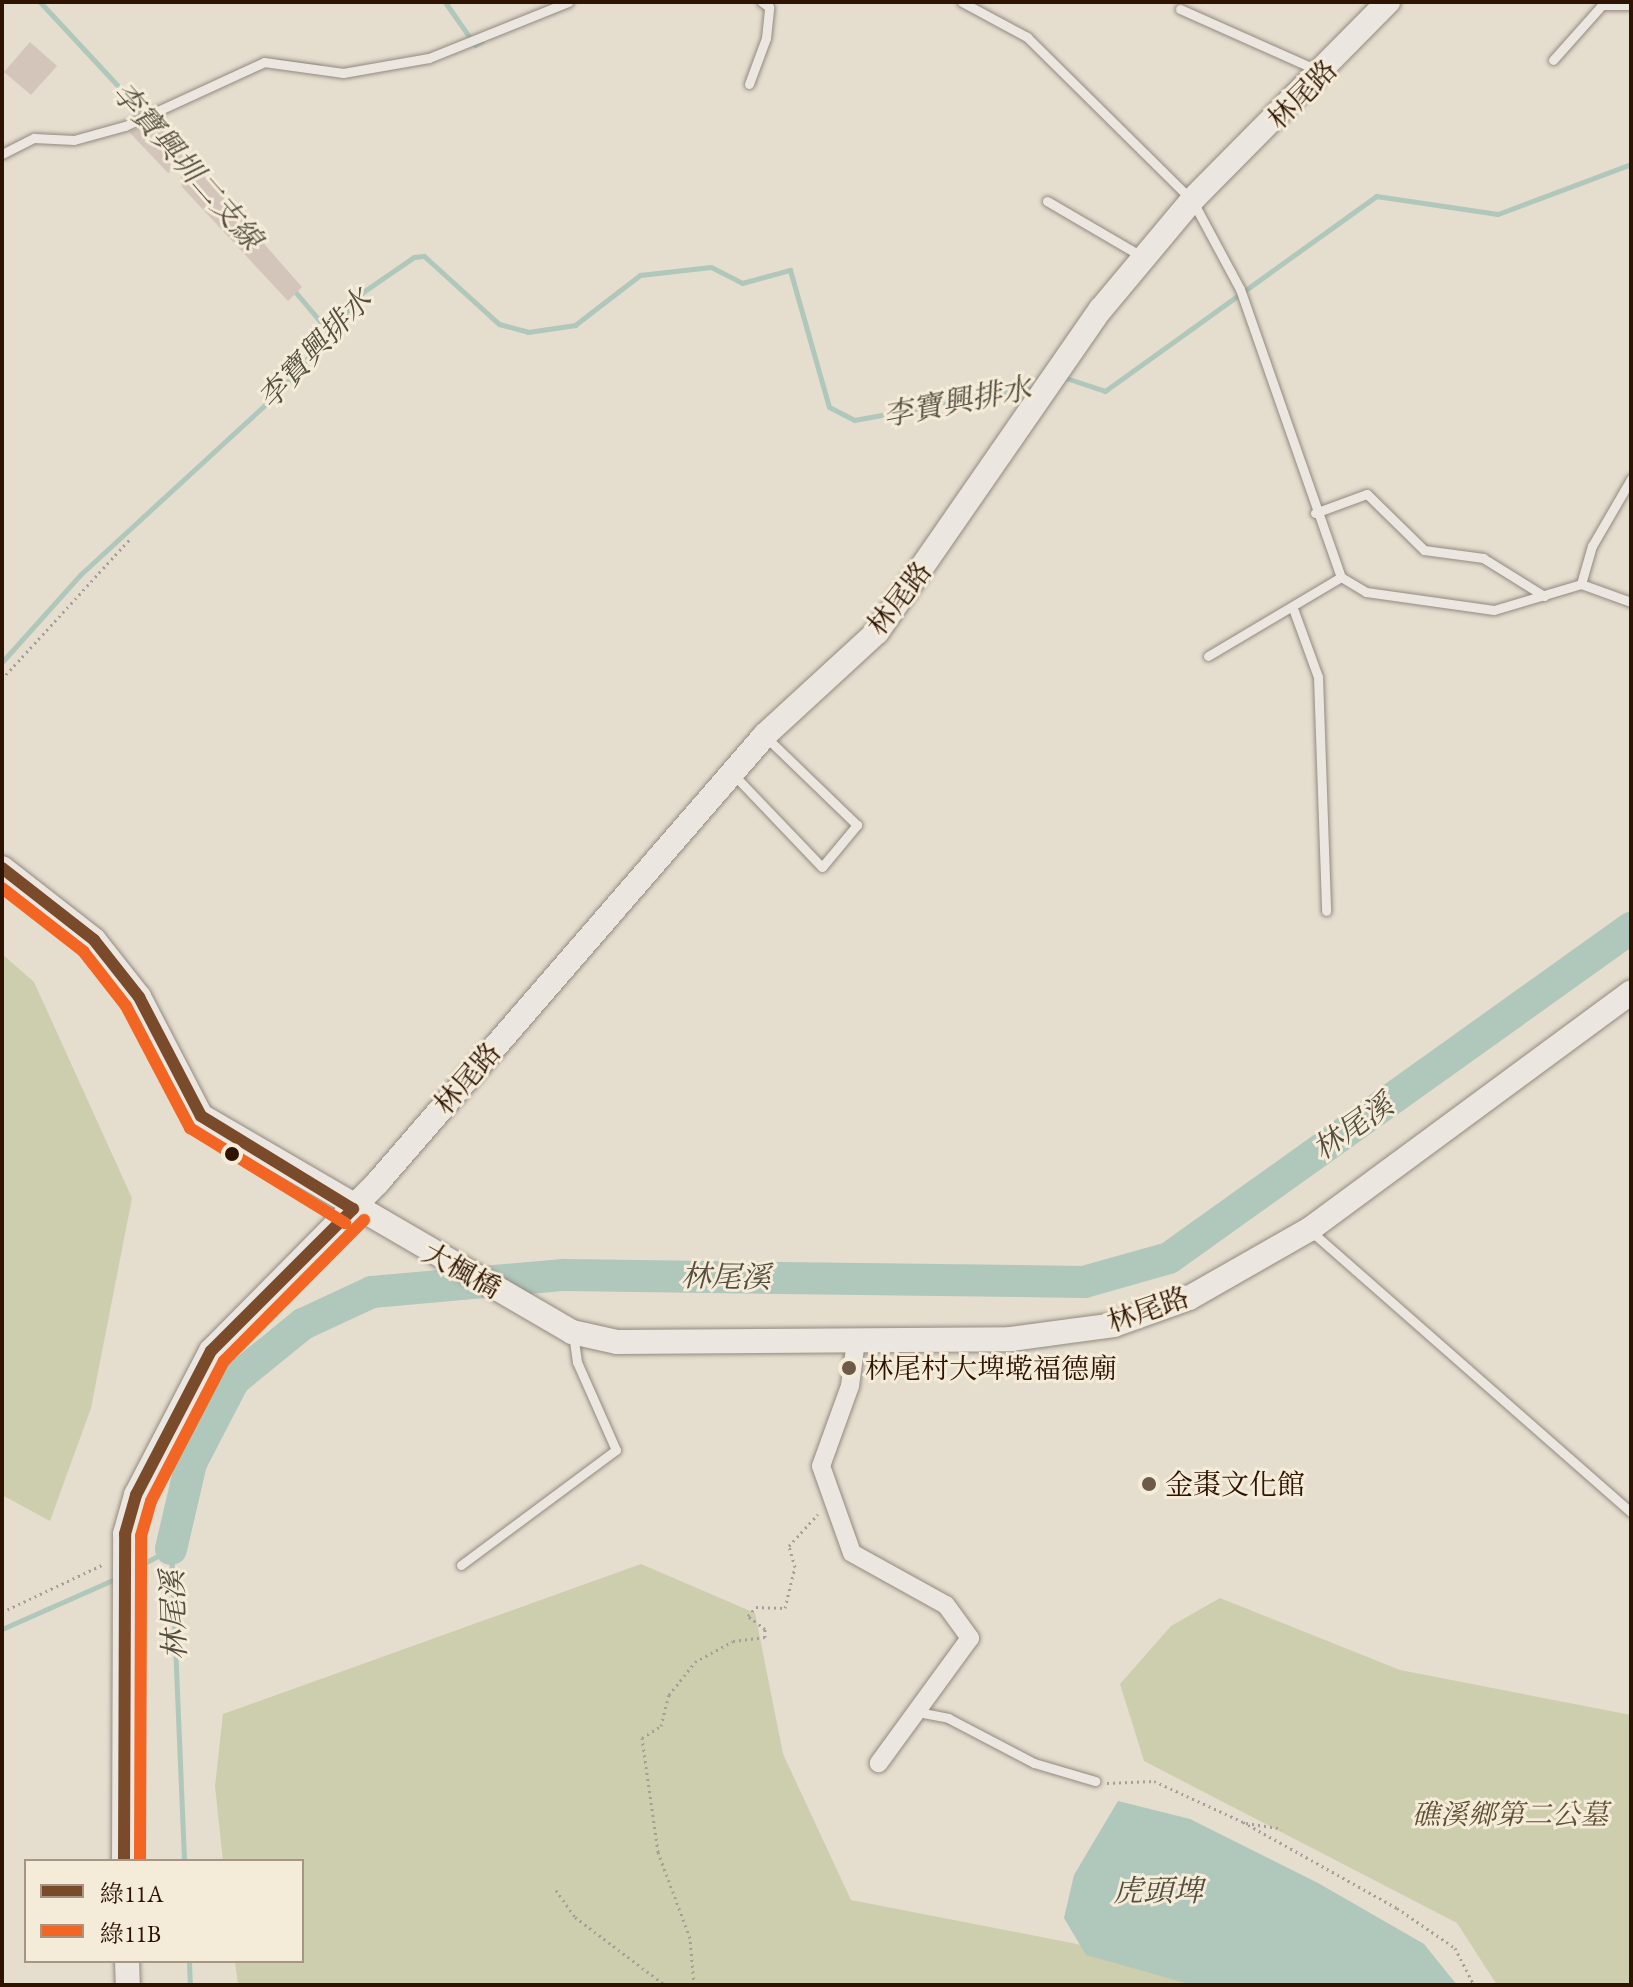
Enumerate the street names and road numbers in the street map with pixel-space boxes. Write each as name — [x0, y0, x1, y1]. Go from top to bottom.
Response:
street label: 林尾路 — [1260, 52, 1344, 136]
street label: 林尾路 — [860, 555, 938, 641]
street label: 林尾路 — [427, 1035, 507, 1121]
street label: 大楓橋 — [417, 1235, 507, 1305]
street label: 林尾路 — [1103, 1279, 1193, 1339]

